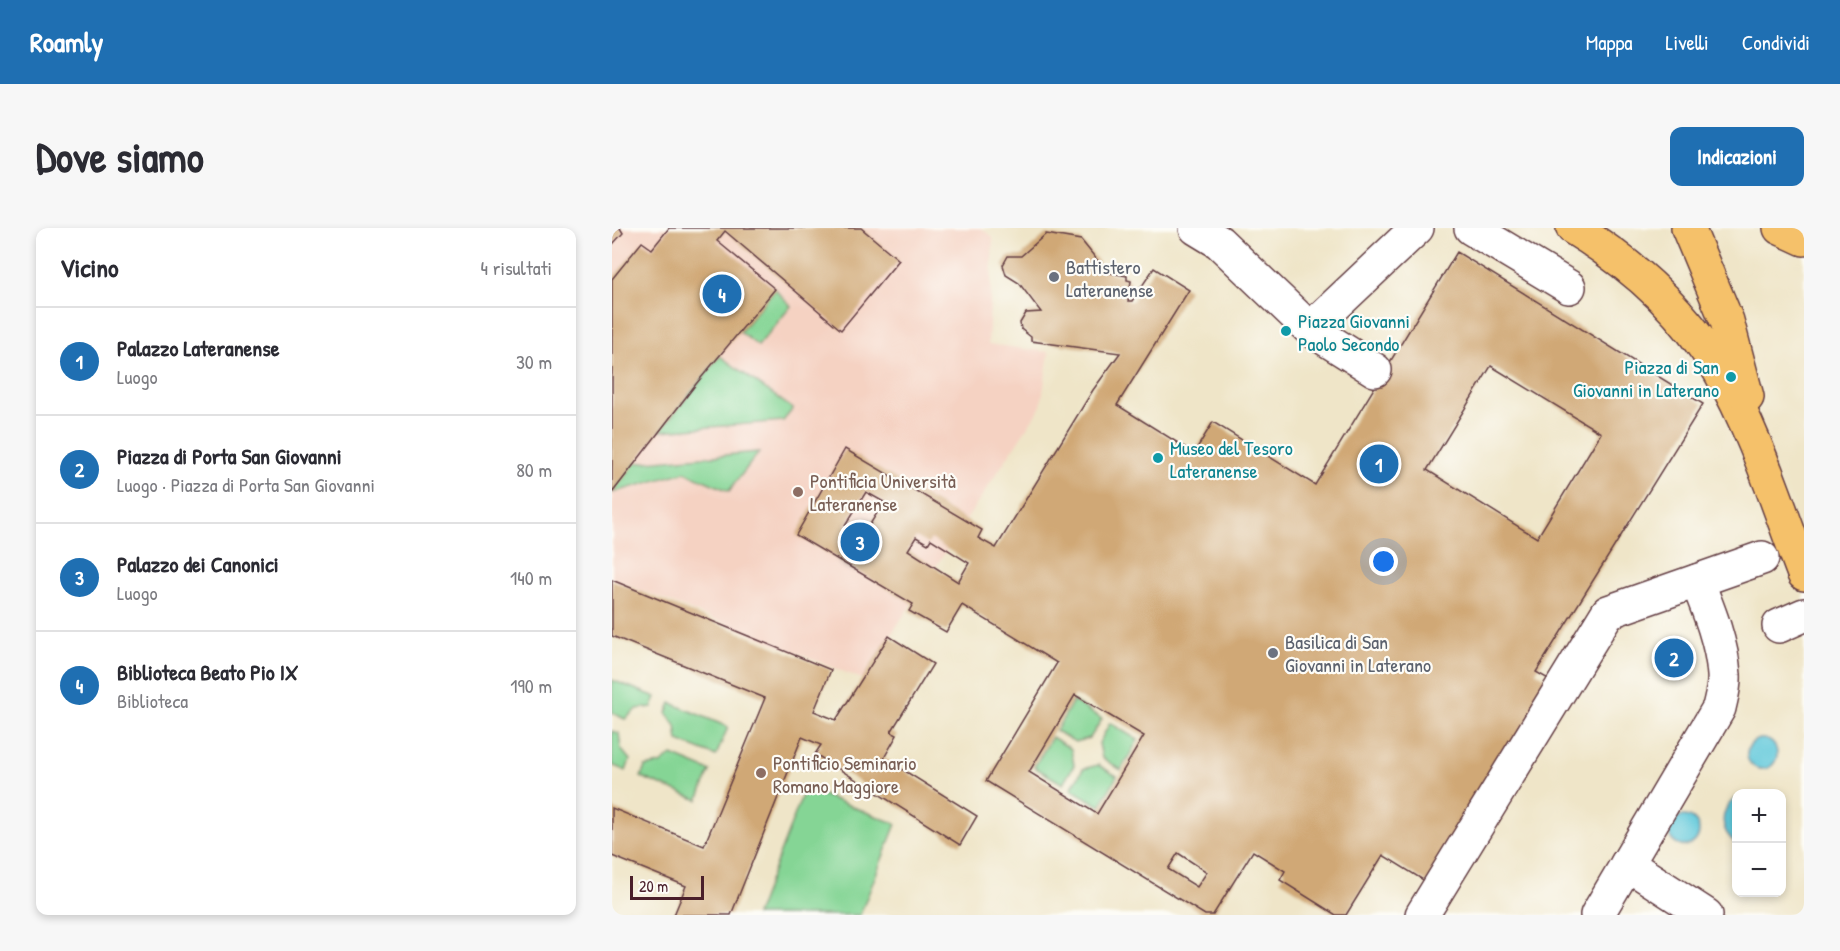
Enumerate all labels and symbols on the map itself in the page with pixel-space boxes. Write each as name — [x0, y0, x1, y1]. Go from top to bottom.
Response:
place label: Battistero Lateranense — [1066, 253, 1153, 303]
marker: Battistero Lateranense — [1047, 270, 1061, 284]
pin: 4 — [702, 272, 742, 316]
place label: Piazza Giovanni Paolo Secondo — [1298, 307, 1410, 357]
marker: Piazza Giovanni Paolo Secondo — [1279, 324, 1293, 338]
place label: Piazza di San Giovanni in Laterano — [1573, 353, 1719, 403]
marker: Piazza di San Giovanni in Laterano — [1724, 370, 1738, 384]
place label: Museo del Tesoro Lateranense — [1170, 434, 1293, 484]
pin: 1 — [1360, 442, 1398, 486]
marker: Museo del Tesoro Lateranense — [1151, 451, 1165, 465]
place label: Pontificia Università Lateranense — [810, 467, 956, 517]
marker: Pontificia Università Lateranense — [791, 485, 805, 499]
pin: 3 — [840, 520, 880, 564]
your location — [1369, 547, 1398, 576]
place label: Basilica di San Giovanni in Laterano — [1285, 628, 1431, 678]
pin: 2 — [1654, 636, 1694, 680]
marker: Basilica di San Giovanni in Laterano — [1266, 646, 1280, 660]
place label: Pontificio Seminario Romano Maggiore — [773, 749, 916, 799]
marker: Pontificio Seminario Romano Maggiore — [754, 766, 768, 780]
scale bar — [630, 873, 704, 900]

